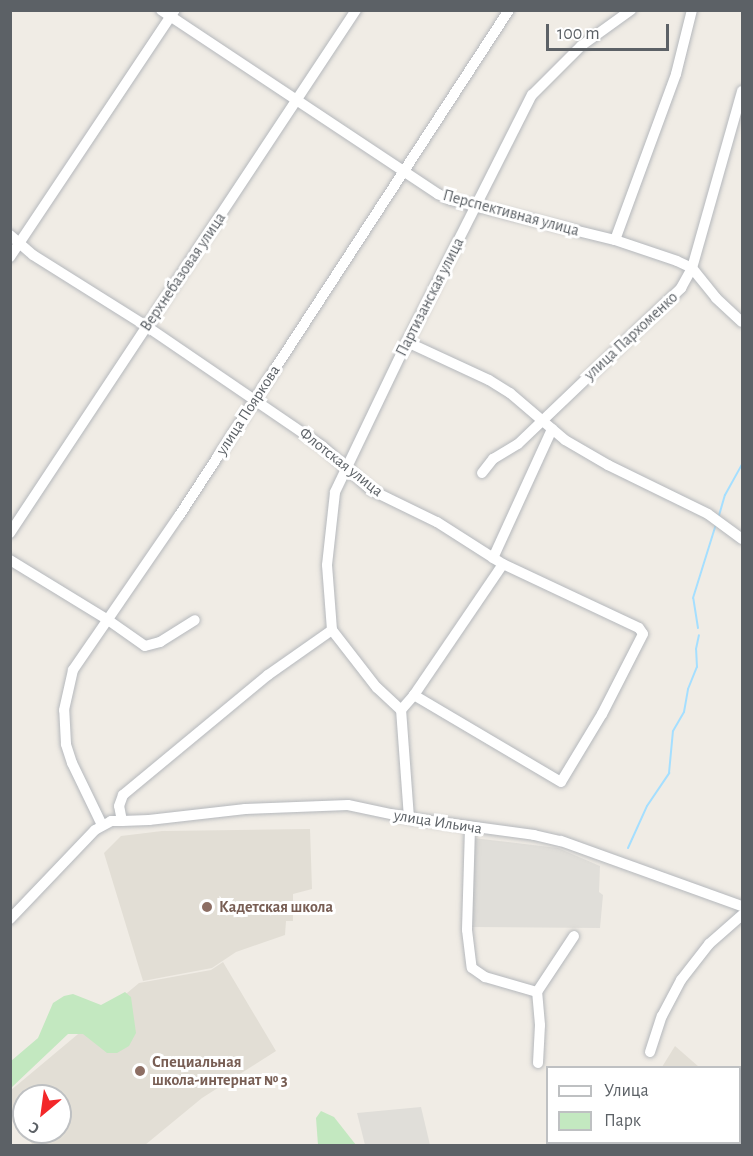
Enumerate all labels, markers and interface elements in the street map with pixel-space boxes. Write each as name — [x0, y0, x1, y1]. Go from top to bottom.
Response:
scale bar — [549, 12, 672, 50]
text: 100 m — [557, 25, 600, 43]
street label: Перспективная улица — [441, 186, 581, 240]
street label: Верхнебазовая улица — [136, 209, 230, 335]
street label: Партизанская улица — [392, 234, 468, 360]
street label: улица Пархоменко — [580, 288, 682, 384]
street label: улица Пояркова — [212, 362, 284, 458]
street label: Флотская улица — [295, 423, 387, 501]
street label: улица Ильича — [392, 806, 484, 838]
place label: Кадетская школа — [219, 897, 333, 917]
marker: Кадетская школа — [200, 900, 214, 914]
place label: Специальная школа-интернат № 3 — [152, 1052, 288, 1090]
marker: Специальная школа-интернат № 3 — [133, 1064, 147, 1078]
legend — [546, 1066, 741, 1144]
text: Улица — [604, 1082, 649, 1100]
north arrow — [12, 1084, 72, 1144]
text: Парк — [604, 1112, 641, 1130]
text: С — [26, 1119, 42, 1137]

